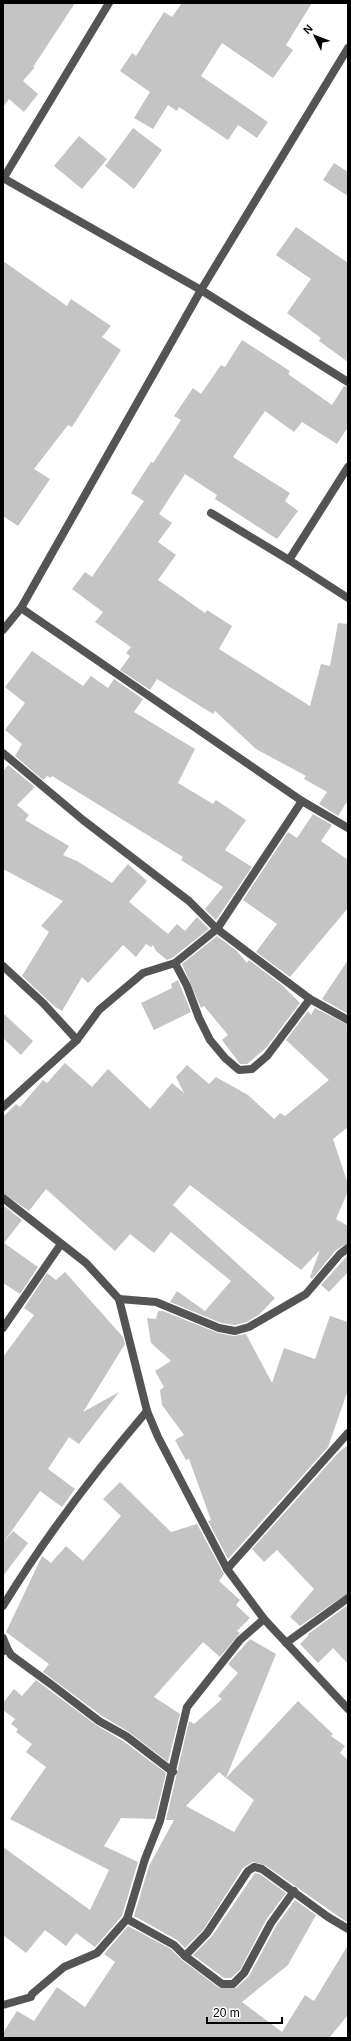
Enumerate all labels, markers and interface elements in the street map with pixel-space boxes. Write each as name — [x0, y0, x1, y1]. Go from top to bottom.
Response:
north arrow — [295, 16, 335, 56]
text: N — [301, 22, 315, 36]
scale bar — [207, 1999, 282, 2025]
text: 20 m — [213, 2006, 240, 2020]

